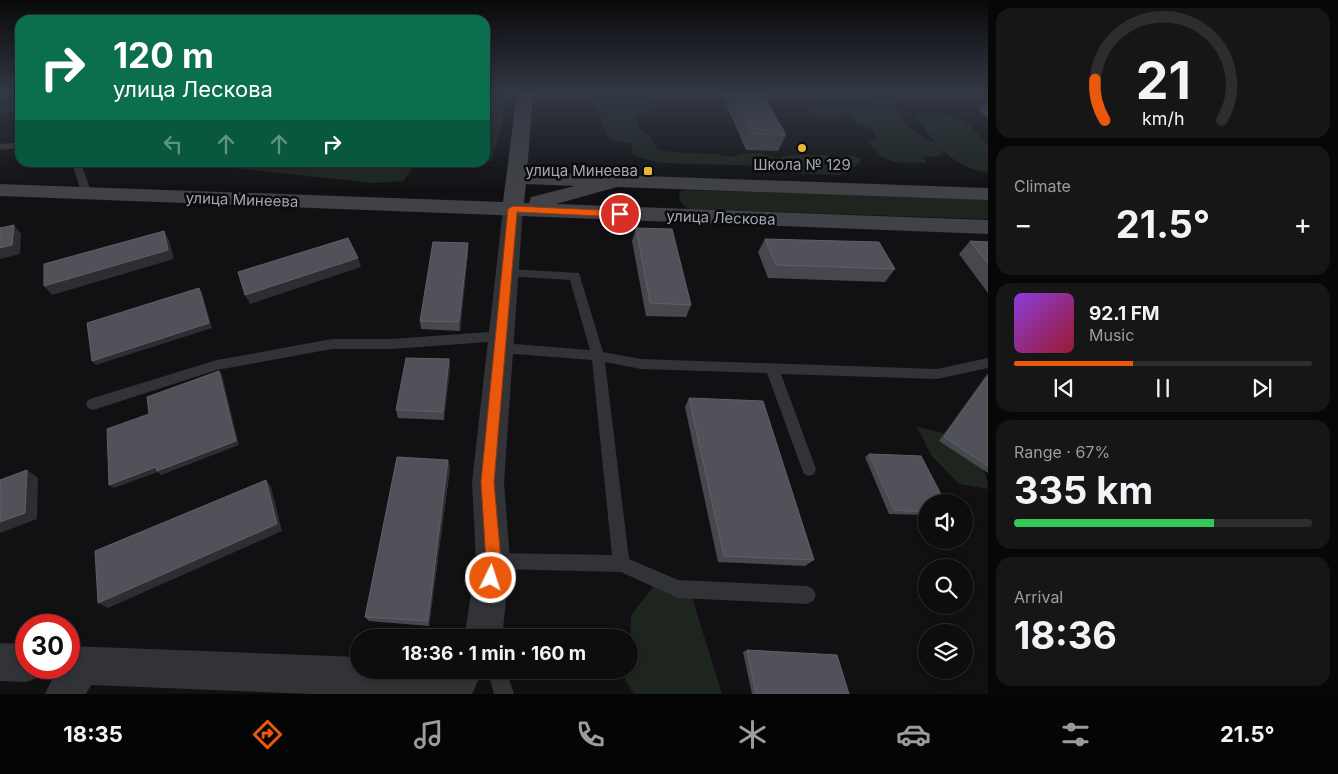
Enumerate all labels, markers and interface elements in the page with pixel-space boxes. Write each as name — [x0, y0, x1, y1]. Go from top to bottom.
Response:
text: 120 m — [113, 34, 214, 76]
icon: right — [30, 35, 95, 100]
text: 21 — [1135, 49, 1191, 112]
text: улица Лескова — [113, 76, 273, 102]
text: km/h — [1142, 108, 1184, 129]
icon: left — [159, 130, 187, 158]
icon: ahead — [212, 130, 240, 158]
icon: ahead — [265, 130, 293, 158]
icon: right — [318, 130, 346, 158]
marker: Школа № 129 — [796, 142, 808, 154]
place label: Школа № 129 — [753, 155, 851, 174]
place label: улица Минеева — [525, 161, 638, 180]
marker: улица Минеева — [642, 165, 654, 177]
text: Climate — [1014, 176, 1071, 196]
street label: улица Минеева — [185, 188, 299, 211]
pin — [599, 193, 641, 235]
icon: arrive — [606, 200, 634, 228]
text: 21.5° — [1116, 201, 1210, 247]
street label: улица Лескова — [666, 206, 776, 229]
text: − — [1014, 207, 1033, 241]
text: + — [1293, 207, 1312, 241]
text: 92.1 FM — [1089, 302, 1159, 325]
text: Music — [1089, 325, 1134, 345]
icon: previous — [1050, 374, 1078, 402]
icon: pause — [1149, 374, 1177, 402]
icon: next — [1248, 374, 1276, 402]
text: Range · 67% — [1014, 442, 1110, 462]
text: 335 km — [1014, 467, 1153, 513]
map controls — [918, 494, 973, 679]
button: sound — [918, 494, 973, 549]
position arrow — [464, 551, 516, 603]
button: search — [918, 559, 973, 614]
text: Arrival — [1014, 587, 1063, 607]
text: 18:36 — [1014, 612, 1117, 658]
speed limit sign: 30 — [15, 614, 80, 679]
button: layers — [918, 624, 973, 679]
text: 18:36 · 1 min · 160 m — [402, 642, 586, 665]
icon: directions — [250, 717, 285, 752]
icon: music — [411, 717, 446, 752]
icon: phone — [573, 717, 608, 752]
icon: climate — [735, 717, 770, 752]
icon: car — [896, 717, 931, 752]
icon: filters — [1058, 717, 1093, 752]
text: 18:35 — [63, 721, 123, 747]
text: 21.5° — [1220, 721, 1275, 747]

